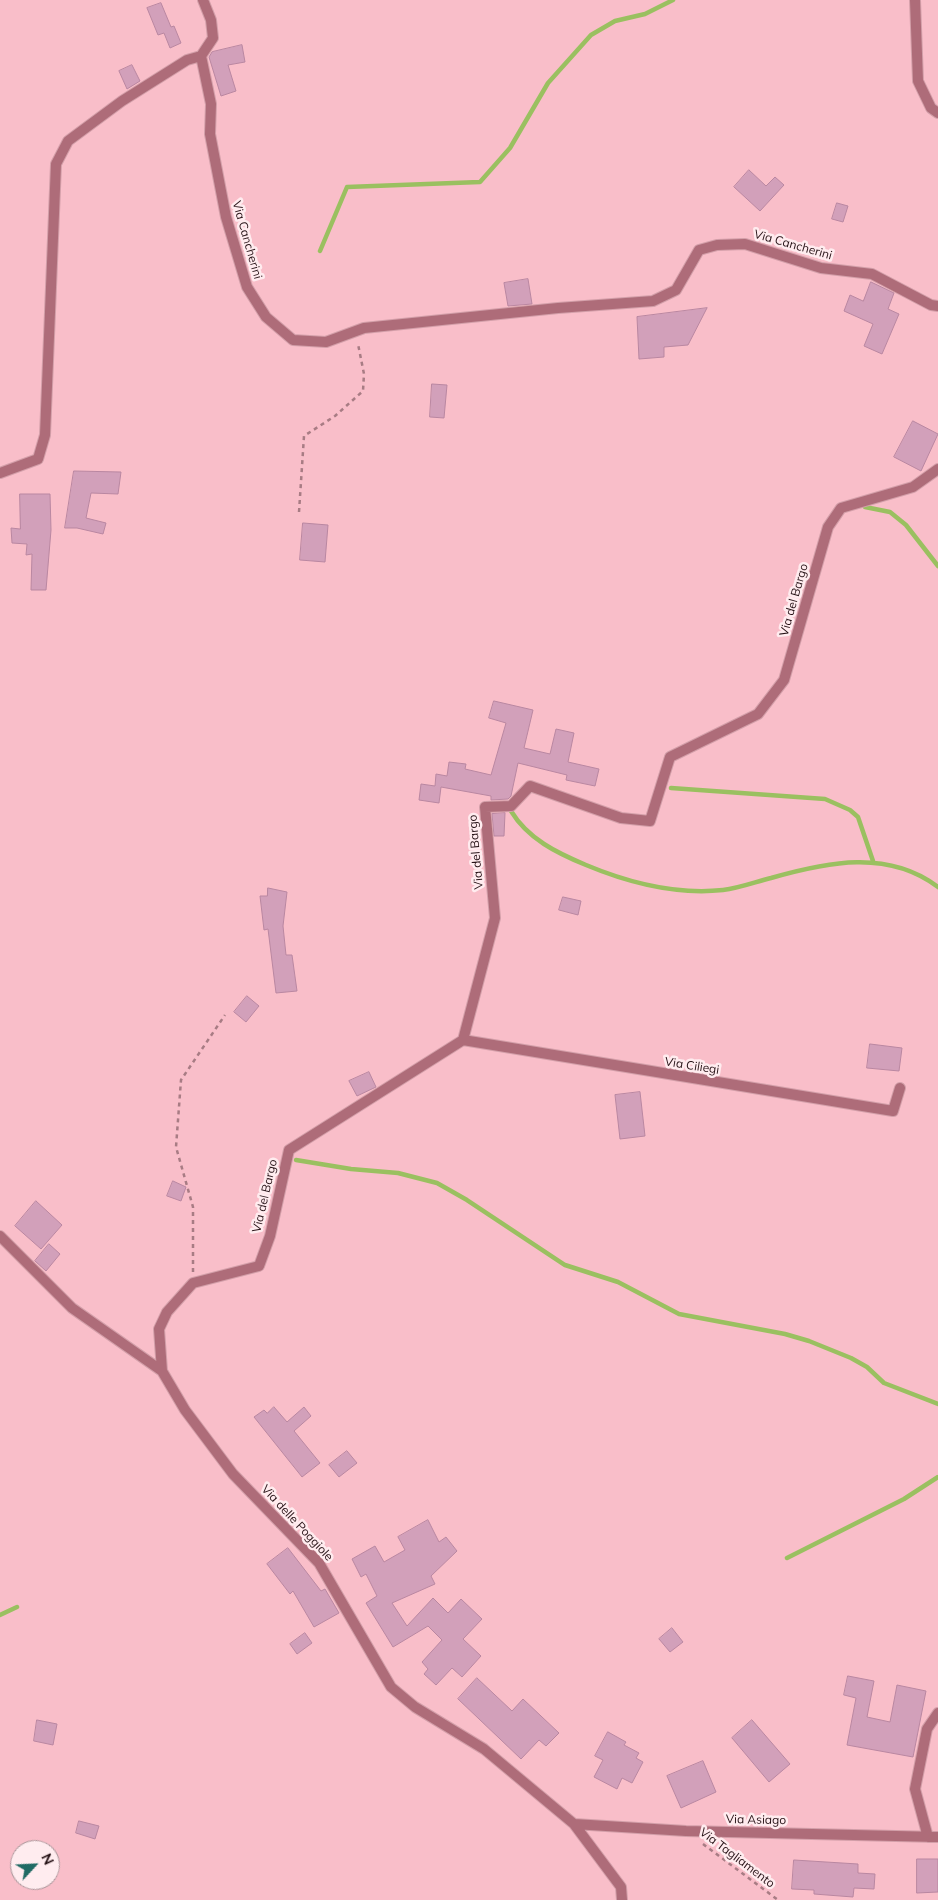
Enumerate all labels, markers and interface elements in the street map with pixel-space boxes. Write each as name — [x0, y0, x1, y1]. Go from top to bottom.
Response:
street label: Via Cancherini — [229, 199, 265, 281]
street label: Via Cancherini — [752, 227, 834, 263]
street label: Via del Bargo — [777, 562, 811, 638]
street label: Via del Bargo — [466, 814, 486, 890]
street label: Via Ciliegi — [664, 1055, 720, 1077]
street label: Via del Bargo — [250, 1158, 280, 1234]
street label: Via delle Poggiole — [258, 1482, 336, 1564]
street label: Via Asiago — [726, 1812, 786, 1828]
street label: Via Tagliamento — [697, 1825, 777, 1891]
north arrow — [10, 1840, 60, 1890]
text: N — [37, 1850, 58, 1868]

